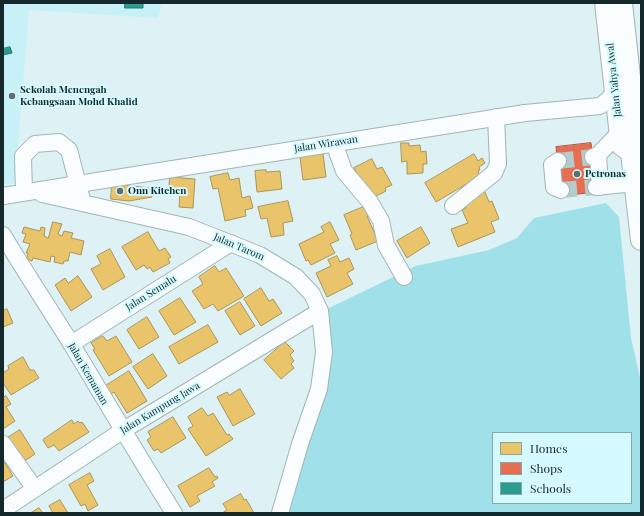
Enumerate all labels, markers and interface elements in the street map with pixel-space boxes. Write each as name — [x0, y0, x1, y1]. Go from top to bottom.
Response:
street label: Jalan Yahya Awal — [604, 42, 624, 118]
place label: Sekolah Menengah Kebangsaan Mohd Khalid — [20, 84, 138, 108]
marker: Sekolah Menengah Kebangsaan Mohd Khalid — [7, 91, 17, 101]
street label: Jalan Wirawan — [293, 133, 359, 155]
place label: Petronas — [585, 168, 626, 180]
marker: Petronas — [572, 169, 582, 179]
place label: Onn Kitchen — [128, 185, 186, 197]
marker: Onn Kitchen — [115, 186, 125, 196]
street label: Jalan Tarom — [212, 231, 266, 263]
street label: Jalan Semalu — [124, 273, 178, 313]
street label: Jalan Kemaman — [65, 341, 111, 407]
street label: Jalan Kampung Jawa — [118, 380, 202, 436]
legend — [492, 432, 632, 504]
text: Homes — [530, 440, 568, 456]
text: Shops — [530, 460, 562, 476]
text: Schools — [530, 480, 571, 496]

